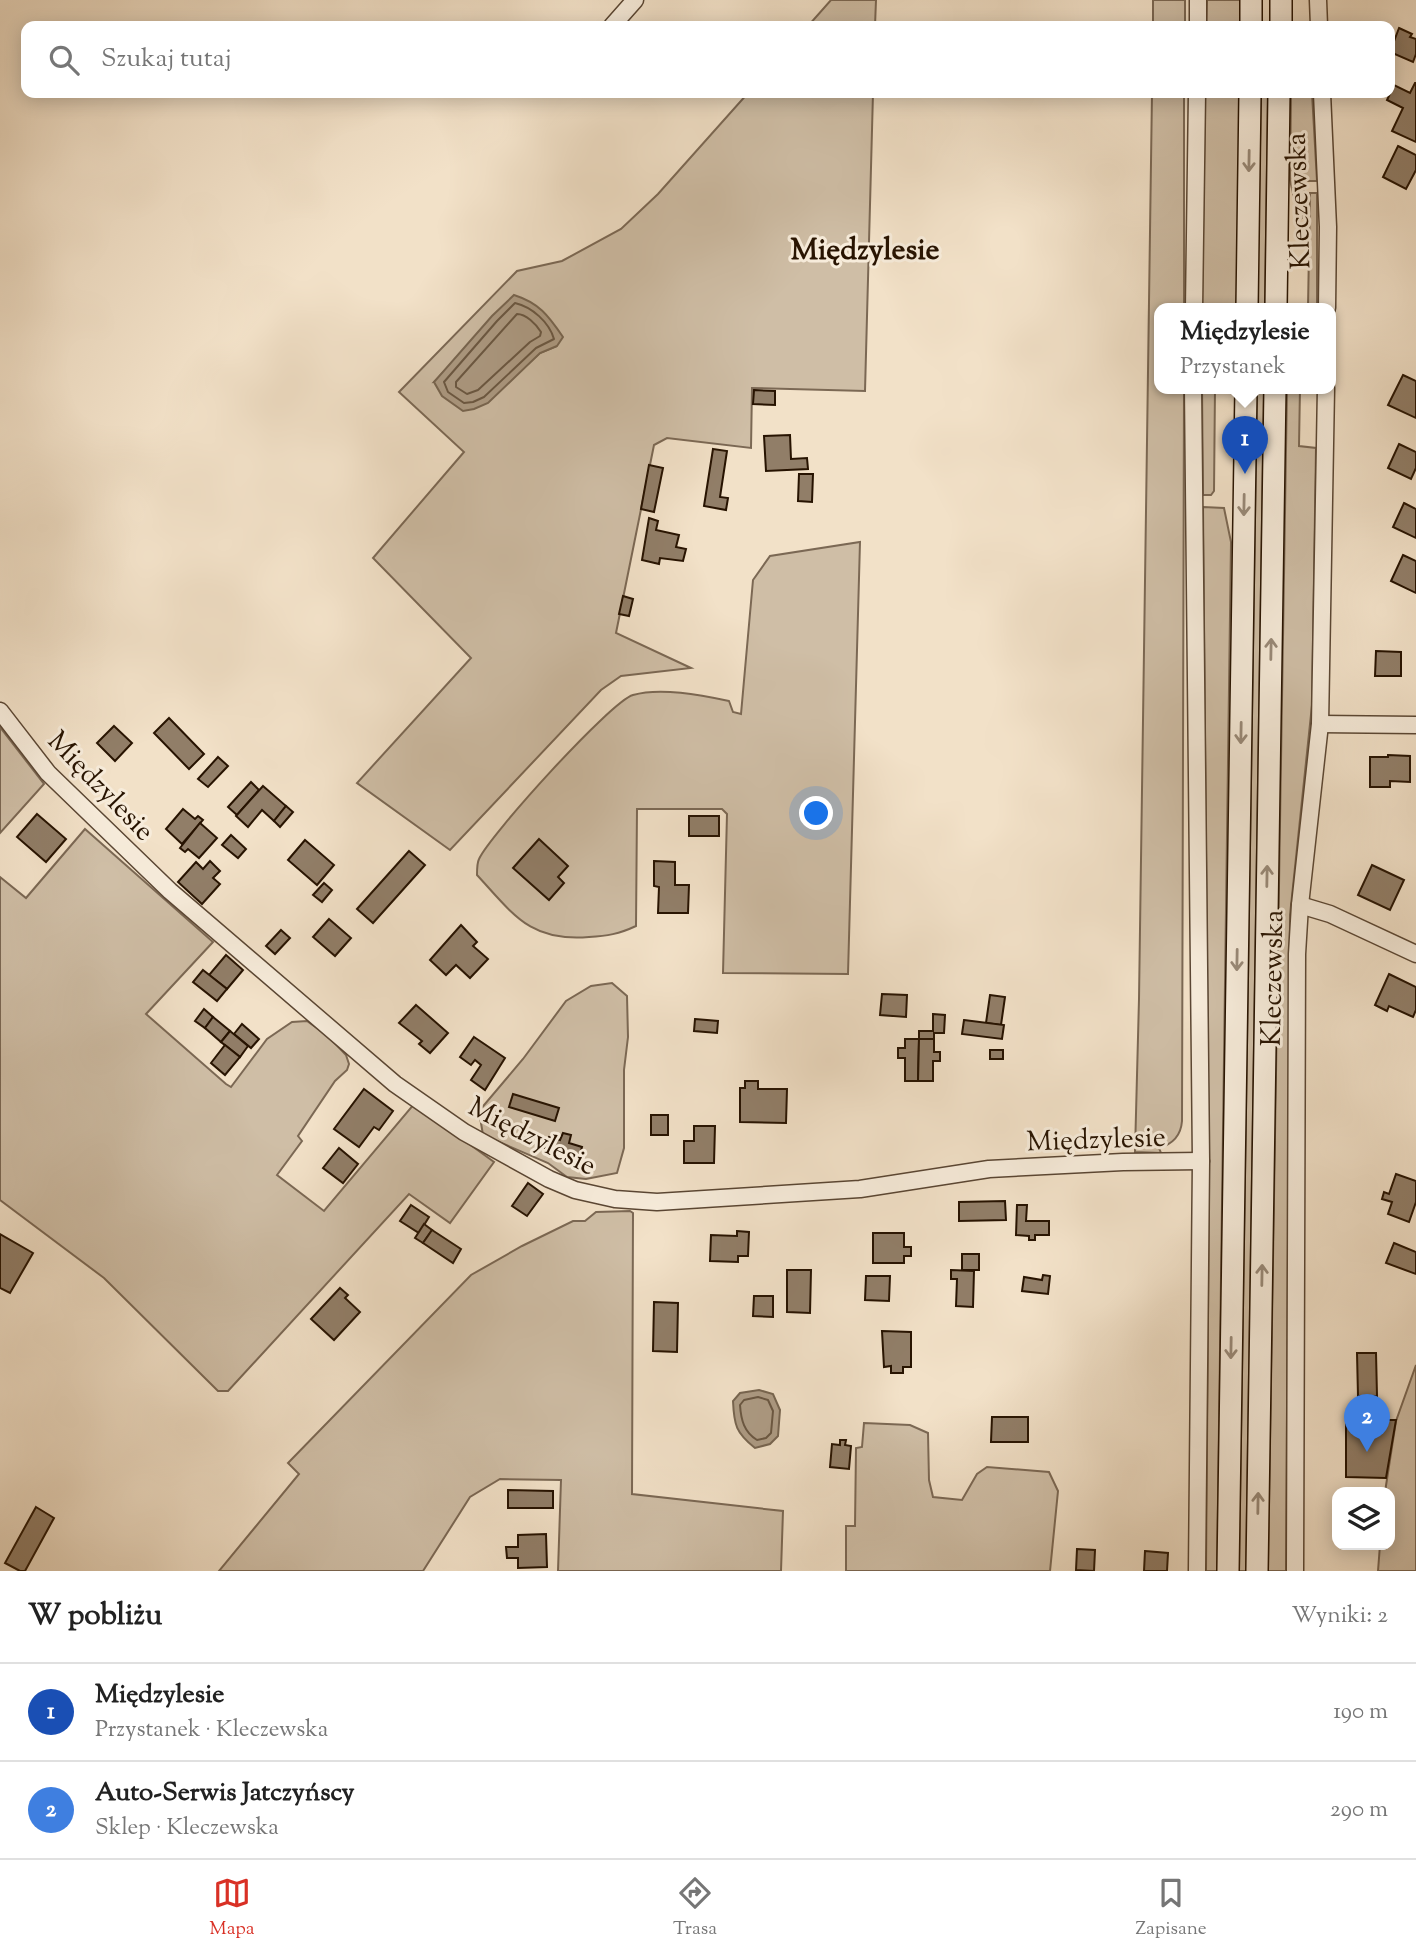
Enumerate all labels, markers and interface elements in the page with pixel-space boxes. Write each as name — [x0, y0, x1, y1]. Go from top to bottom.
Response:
search box — [21, 21, 1395, 98]
icon: search — [45, 41, 83, 79]
text: Szukaj tutaj — [101, 41, 232, 78]
street label: Kleczewska — [1278, 132, 1322, 270]
one-way arrow — [1242, 149, 1256, 172]
district label: Międzylesie — [790, 230, 940, 273]
popup — [1154, 303, 1336, 394]
text: Międzylesie — [1180, 314, 1310, 351]
text: Przystanek — [1180, 351, 1286, 384]
pin: 1 — [1222, 416, 1268, 474]
one-way arrow — [1237, 494, 1251, 517]
one-way arrow — [1264, 638, 1278, 661]
one-way arrow — [1234, 721, 1248, 744]
street label: Międzylesie — [37, 723, 163, 851]
your location — [799, 796, 833, 830]
one-way arrow — [1261, 865, 1274, 888]
street label: Kleczewska — [1253, 909, 1295, 1047]
one-way arrow — [1230, 949, 1244, 972]
street label: Międzylesie — [461, 1088, 603, 1187]
street label: Międzylesie — [1026, 1119, 1166, 1163]
one-way arrow — [1255, 1264, 1268, 1287]
one-way arrow — [1225, 1336, 1238, 1359]
pin: 2 — [1344, 1394, 1390, 1452]
map controls — [1332, 1487, 1395, 1550]
button: layers — [1332, 1487, 1395, 1550]
one-way arrow — [1251, 1492, 1265, 1515]
text: W pobliżu — [28, 1595, 162, 1638]
text: Wyniki: 2 — [1292, 1600, 1388, 1633]
text: Międzylesie — [95, 1677, 224, 1714]
text: 1 — [47, 1696, 55, 1729]
text: 190 m — [1333, 1696, 1388, 1729]
text: Przystanek · Kleczewska — [95, 1714, 328, 1747]
text: Auto-Serwis Jatczyńscy — [95, 1775, 354, 1812]
text: 2 — [46, 1794, 56, 1827]
text: 290 m — [1330, 1794, 1388, 1827]
text: Sklep · Kleczewska — [95, 1812, 279, 1845]
tab: Mapa — [209, 1874, 255, 1943]
tab: Trasa — [673, 1874, 717, 1943]
tab: Zapisane — [1135, 1874, 1207, 1943]

